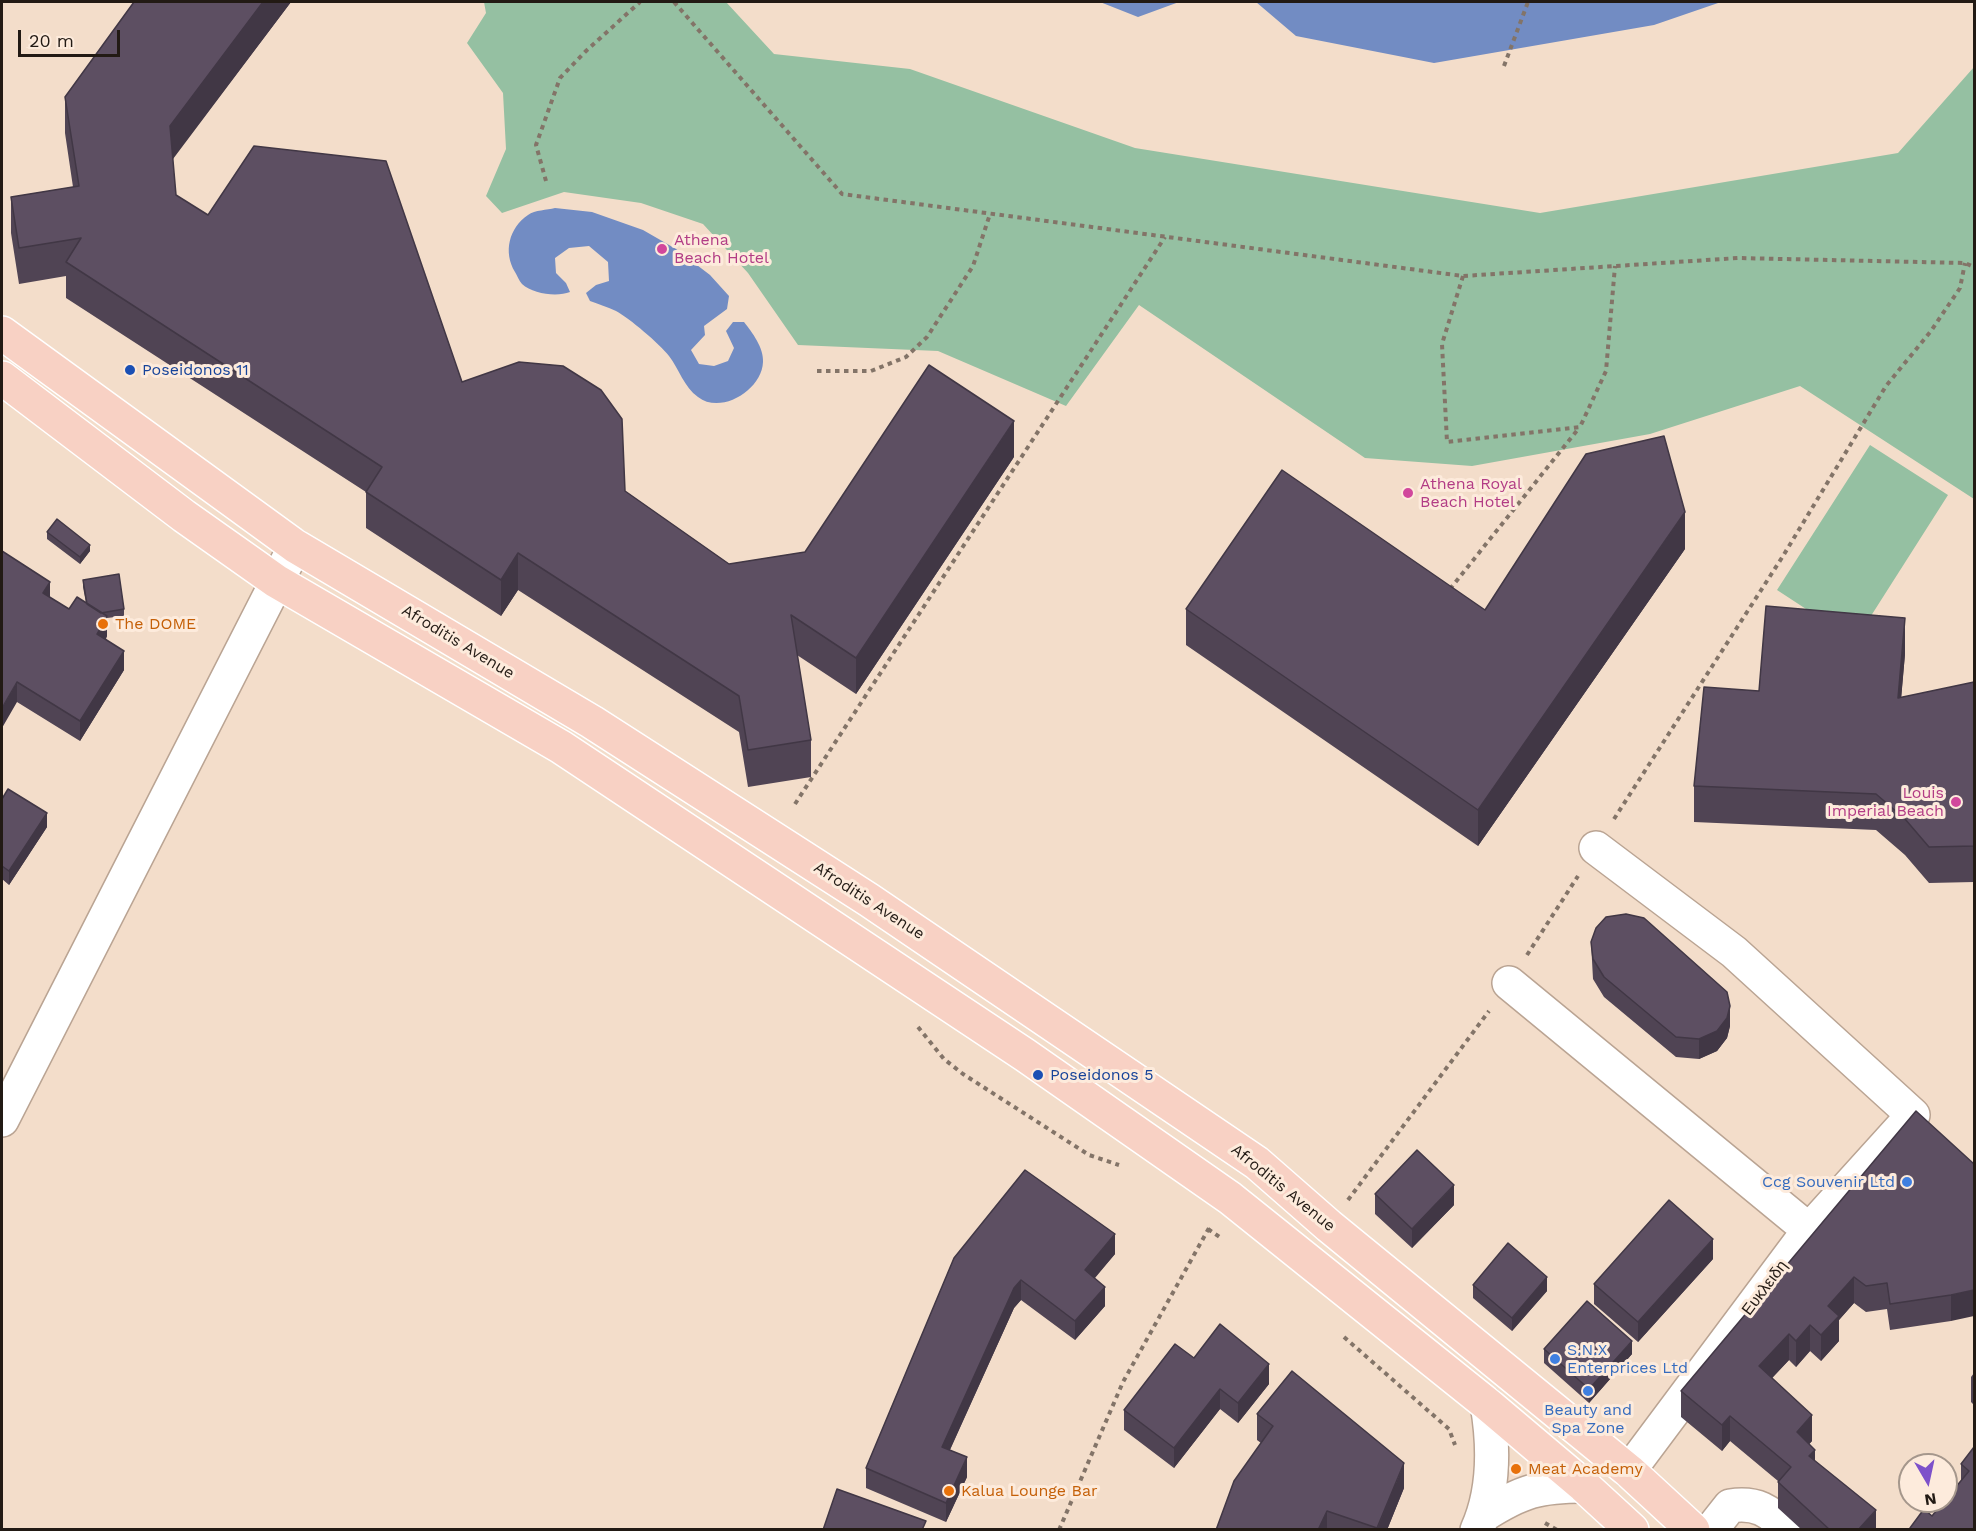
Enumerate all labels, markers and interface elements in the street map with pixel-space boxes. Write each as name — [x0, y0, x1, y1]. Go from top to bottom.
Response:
scale bar — [21, 18, 123, 56]
text: 20 m — [29, 30, 74, 51]
place label: Athena Beach Hotel — [674, 230, 769, 268]
marker: Athena Beach Hotel — [655, 242, 669, 256]
place label: Poseidonos 11 — [142, 360, 249, 380]
marker: Poseidonos 11 — [123, 363, 137, 377]
place label: Athena Royal Beach Hotel — [1420, 474, 1522, 512]
marker: Athena Royal Beach Hotel — [1401, 486, 1415, 500]
street label: Afroditis Avenue — [398, 601, 518, 683]
place label: The DOME — [115, 614, 196, 634]
marker: The DOME — [96, 617, 110, 631]
place label: Louis Imperial Beach — [1827, 783, 1944, 821]
marker: Louis Imperial Beach — [1949, 795, 1963, 809]
street label: Afroditis Avenue — [810, 858, 928, 944]
place label: Poseidonos 5 — [1050, 1065, 1153, 1085]
marker: Poseidonos 5 — [1031, 1068, 1045, 1082]
street label: Afroditis Avenue — [1227, 1140, 1339, 1236]
place label: Ccg Souvenir Ltd — [1762, 1172, 1895, 1192]
marker: Ccg Souvenir Ltd — [1900, 1175, 1914, 1189]
street label: Ευκλειδη — [1738, 1257, 1792, 1319]
place label: S.N.X Enterprices Ltd — [1567, 1340, 1688, 1378]
marker: S.N.X Enterprices Ltd — [1548, 1352, 1562, 1366]
marker: Beauty and Spa Zone — [1581, 1384, 1595, 1398]
place label: Beauty and Spa Zone — [1544, 1400, 1632, 1438]
north arrow — [1898, 1453, 1958, 1513]
place label: Meat Academy — [1528, 1459, 1643, 1479]
marker: Meat Academy — [1509, 1462, 1523, 1476]
place label: Kalua Lounge Bar — [961, 1481, 1098, 1501]
marker: Kalua Lounge Bar — [942, 1484, 956, 1498]
text: N — [1923, 1489, 1938, 1510]

